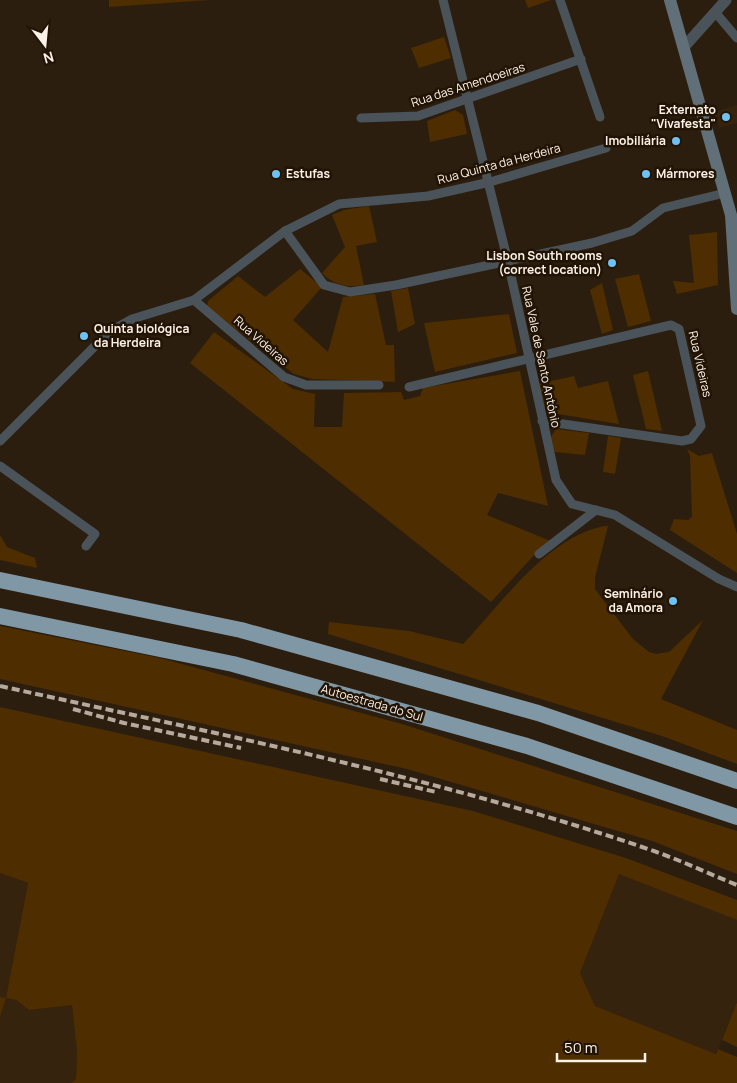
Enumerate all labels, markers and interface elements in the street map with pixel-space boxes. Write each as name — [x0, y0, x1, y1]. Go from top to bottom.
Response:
north arrow — [20, 20, 70, 70]
text: N — [41, 47, 56, 68]
street label: Rua das Amendoeiras — [409, 58, 527, 111]
place label: Externato "Vivafesta" — [651, 101, 716, 132]
marker: Externato "Vivafesta" — [720, 111, 732, 123]
place label: Imobiliária — [605, 132, 666, 149]
marker: Imobiliária — [670, 135, 682, 147]
street label: Rua Quinta da Herdeira — [435, 139, 562, 188]
place label: Estufas — [286, 165, 330, 182]
place label: Mármores — [656, 165, 715, 182]
marker: Estufas — [270, 168, 282, 180]
marker: Mármores — [640, 168, 652, 180]
place label: Lisbon South rooms (correct location) — [486, 247, 602, 278]
marker: Lisbon South rooms (correct location) — [606, 257, 618, 269]
street label: Rua Vale de Santo António — [518, 284, 565, 429]
street label: Rua Videiras — [230, 312, 292, 369]
place label: Quinta biológica da Herdeira — [94, 320, 189, 351]
street label: Rua Videiras — [685, 329, 716, 399]
marker: Quinta biológica da Herdeira — [78, 330, 90, 342]
place label: Seminário da Amora — [604, 585, 663, 616]
marker: Seminário da Amora — [667, 595, 679, 607]
street label: Autoestrada do Sul — [319, 680, 425, 725]
scale bar — [557, 1030, 644, 1062]
text: 50 m — [564, 1037, 598, 1058]

